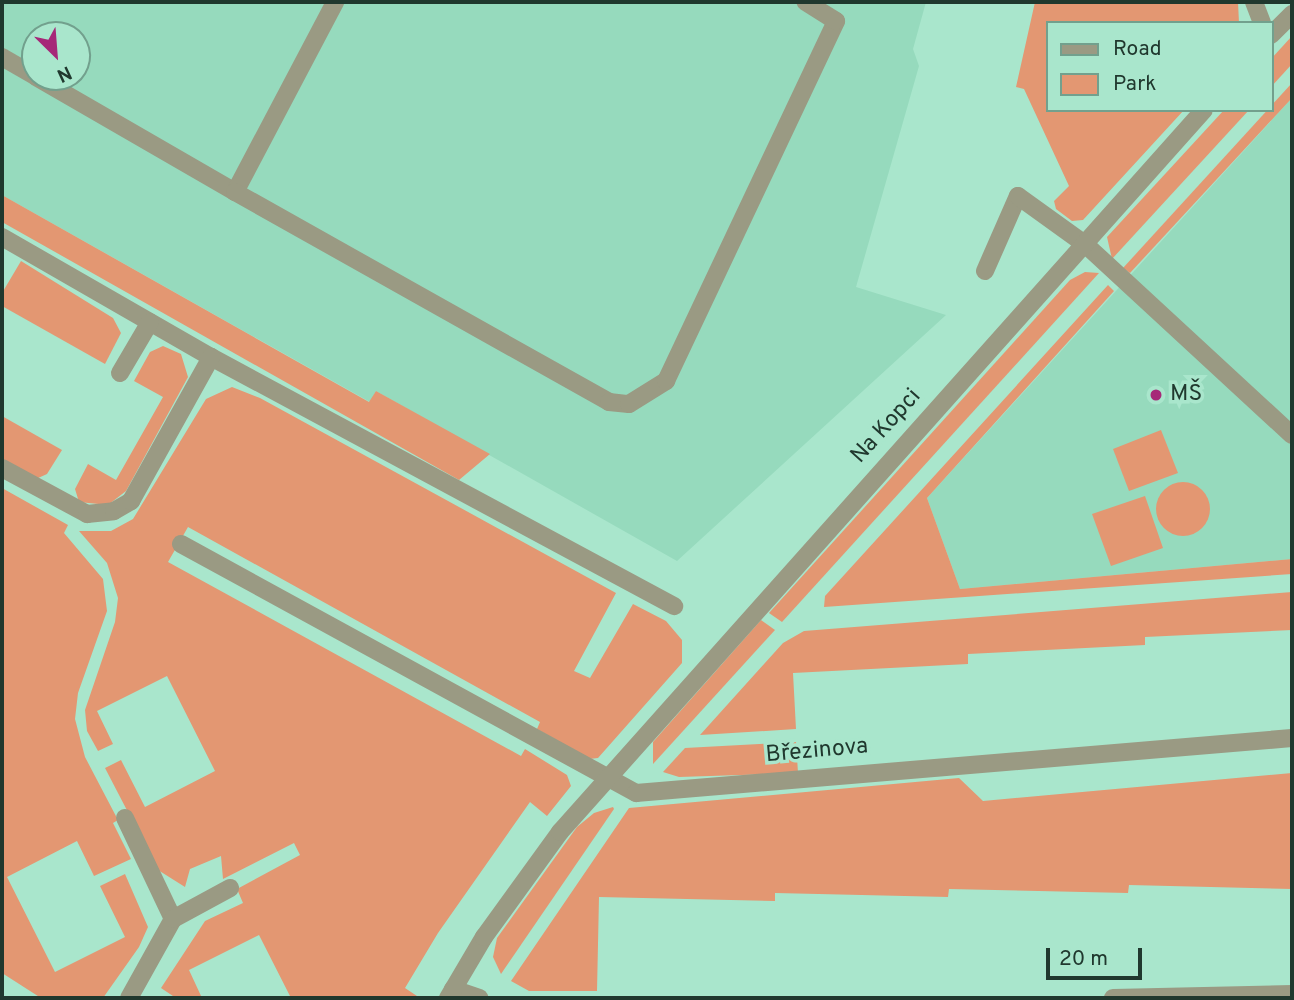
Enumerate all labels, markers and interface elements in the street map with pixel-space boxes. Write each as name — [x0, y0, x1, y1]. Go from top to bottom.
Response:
north arrow — [21, 21, 91, 91]
legend — [1046, 21, 1273, 112]
text: Road — [1113, 36, 1162, 63]
text: N — [53, 59, 75, 87]
text: Park — [1113, 71, 1156, 98]
place label: MŠ — [1170, 381, 1202, 409]
street label: Na Kopci — [846, 384, 928, 470]
marker: MŠ — [1148, 387, 1164, 403]
street label: Březinova — [765, 734, 869, 770]
scale bar — [1049, 934, 1145, 978]
text: 20 m — [1059, 946, 1108, 973]

